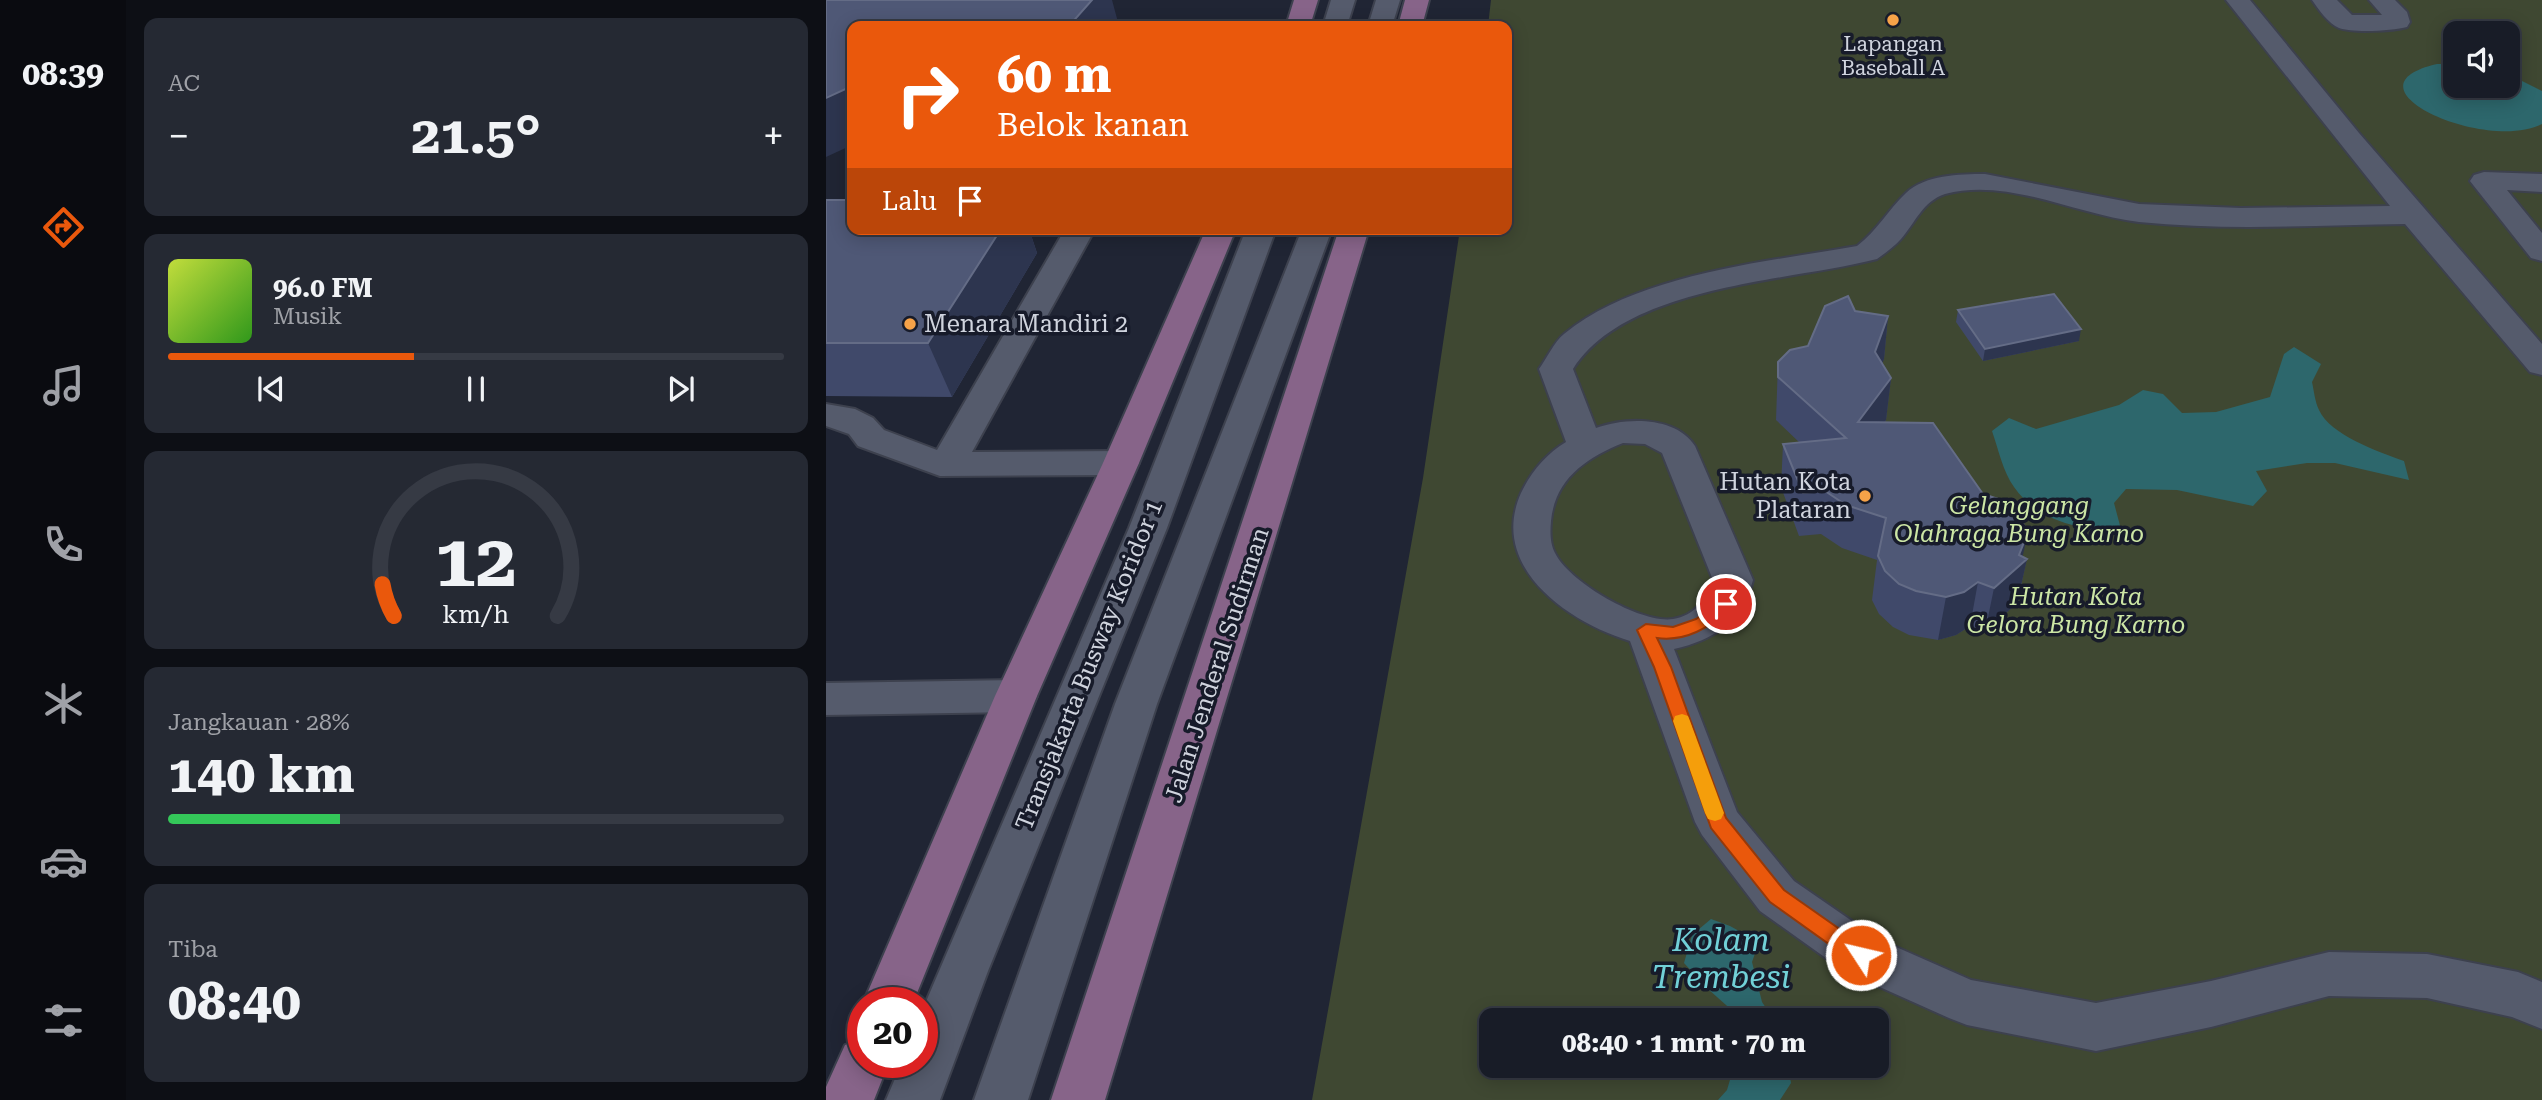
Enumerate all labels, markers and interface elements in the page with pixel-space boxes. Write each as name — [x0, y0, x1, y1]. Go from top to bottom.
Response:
marker: Lapangan Baseball A — [1885, 12, 1901, 28]
map controls — [2443, 21, 2520, 98]
button: sound — [2443, 21, 2520, 98]
place label: Lapangan Baseball A — [1841, 32, 1945, 80]
text: 60 m — [997, 47, 1112, 104]
icon: right — [882, 49, 973, 140]
text: 08:39 — [22, 55, 104, 93]
text: AC — [168, 70, 200, 97]
text: 21.5° — [411, 105, 541, 166]
text: Belok kanan — [997, 106, 1189, 144]
text: − — [168, 114, 189, 158]
text: + — [763, 114, 784, 158]
icon: arrive — [951, 182, 989, 220]
text: Lalu — [882, 186, 937, 216]
icon: directions — [39, 203, 88, 252]
text: 96.0 FM — [273, 273, 373, 303]
text: Musik — [273, 303, 342, 330]
place label: Menara Mandiri 2 — [924, 310, 1128, 338]
marker: Menara Mandiri 2 — [902, 316, 918, 332]
icon: music — [39, 361, 88, 410]
icon: previous — [252, 370, 290, 408]
icon: pause — [457, 370, 495, 408]
icon: next — [662, 370, 700, 408]
place label: Hutan Kota Plataran — [1719, 468, 1851, 524]
marker: Hutan Kota Plataran — [1857, 488, 1873, 504]
park label: Gelanggang Olahraga Bung Karno — [1894, 492, 2144, 548]
street label: Transjakarta Busway Koridor 1 — [1010, 496, 1168, 834]
text: 12 — [435, 519, 517, 604]
icon: phone — [39, 520, 88, 569]
street label: Jalan Jenderal Sudirman — [1159, 524, 1275, 806]
pin — [1696, 574, 1756, 634]
park label: Hutan Kota Gelora Bung Karno — [1967, 583, 2185, 639]
icon: arrive — [1707, 585, 1745, 623]
text: km/h — [443, 600, 509, 629]
icon: climate — [39, 679, 88, 728]
text: Jangkauan · 28% — [168, 709, 350, 736]
text: 140 km — [168, 744, 355, 805]
icon: car — [39, 837, 88, 886]
position arrow — [1824, 918, 1898, 992]
water label: Kolam Trembesi — [1651, 921, 1791, 996]
text: Tiba — [168, 936, 218, 963]
text: 08:40 — [168, 971, 301, 1032]
speed limit sign: 20 — [847, 987, 938, 1078]
icon: filters — [39, 996, 88, 1045]
text: 08:40 · 1 mnt · 70 m — [1562, 1028, 1806, 1058]

